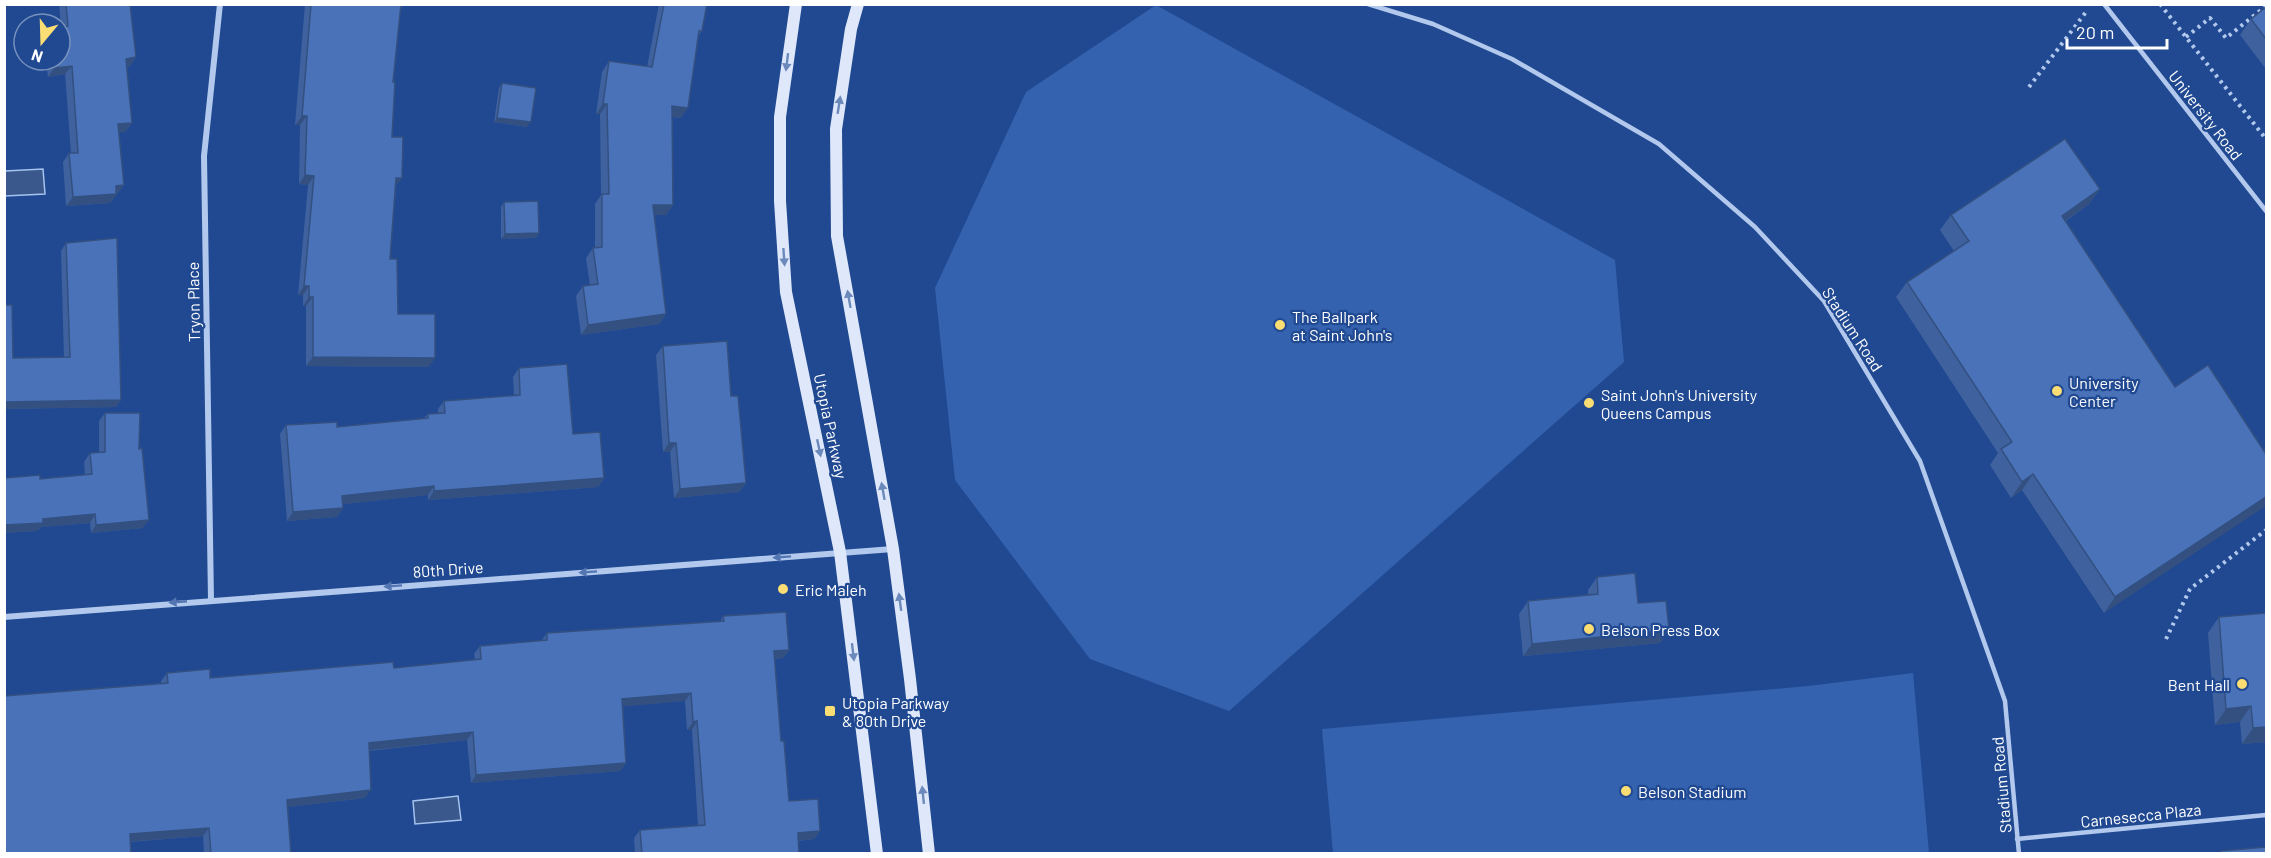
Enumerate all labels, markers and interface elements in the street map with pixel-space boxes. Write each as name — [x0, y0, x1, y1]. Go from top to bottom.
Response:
north arrow — [12, 12, 72, 72]
scale bar — [2067, 12, 2168, 50]
text: 20 m — [2076, 21, 2114, 43]
text: N — [29, 46, 45, 67]
one-way arrow — [782, 53, 791, 72]
street label: University Road — [2165, 66, 2247, 164]
one-way arrow — [835, 96, 844, 115]
one-way arrow — [779, 247, 789, 266]
street label: Tryon Place — [183, 262, 203, 342]
street label: Stadium Road — [1819, 283, 1887, 375]
one-way arrow — [844, 289, 853, 308]
place label: The Ballpark at Saint John's — [1292, 307, 1392, 344]
marker: The Ballpark at Saint John's — [1273, 318, 1287, 332]
street label: Utopia Parkway — [811, 372, 852, 481]
place label: University Center — [2069, 373, 2139, 410]
marker: University Center — [2050, 384, 2064, 398]
place label: Saint John's University Queens Campus — [1601, 385, 1758, 422]
marker: Saint John's University Queens Campus — [1582, 396, 1596, 410]
one-way arrow — [815, 439, 824, 458]
one-way arrow — [878, 481, 887, 500]
one-way arrow — [773, 552, 792, 562]
street label: 80th Drive — [412, 557, 484, 581]
one-way arrow — [578, 567, 597, 576]
place label: Eric Maleh — [795, 580, 867, 599]
one-way arrow — [384, 581, 403, 591]
marker: Eric Maleh — [776, 582, 790, 596]
one-way arrow — [896, 592, 905, 611]
one-way arrow — [168, 598, 187, 607]
place label: Belson Press Box — [1601, 620, 1720, 639]
marker: Belson Press Box — [1582, 622, 1596, 636]
one-way arrow — [848, 643, 857, 662]
place label: Bent Hall — [2168, 675, 2230, 694]
marker: Bent Hall — [2235, 677, 2249, 691]
place label: Utopia Parkway & 80th Drive — [842, 693, 950, 730]
marker: Utopia Parkway & 80th Drive — [823, 704, 837, 718]
street label: Stadium Road — [1987, 736, 2015, 834]
place label: Belson Stadium — [1638, 782, 1746, 801]
marker: Belson Stadium — [1619, 784, 1633, 798]
one-way arrow — [918, 786, 928, 805]
street label: Carnesecca Plaza — [2080, 799, 2202, 831]

